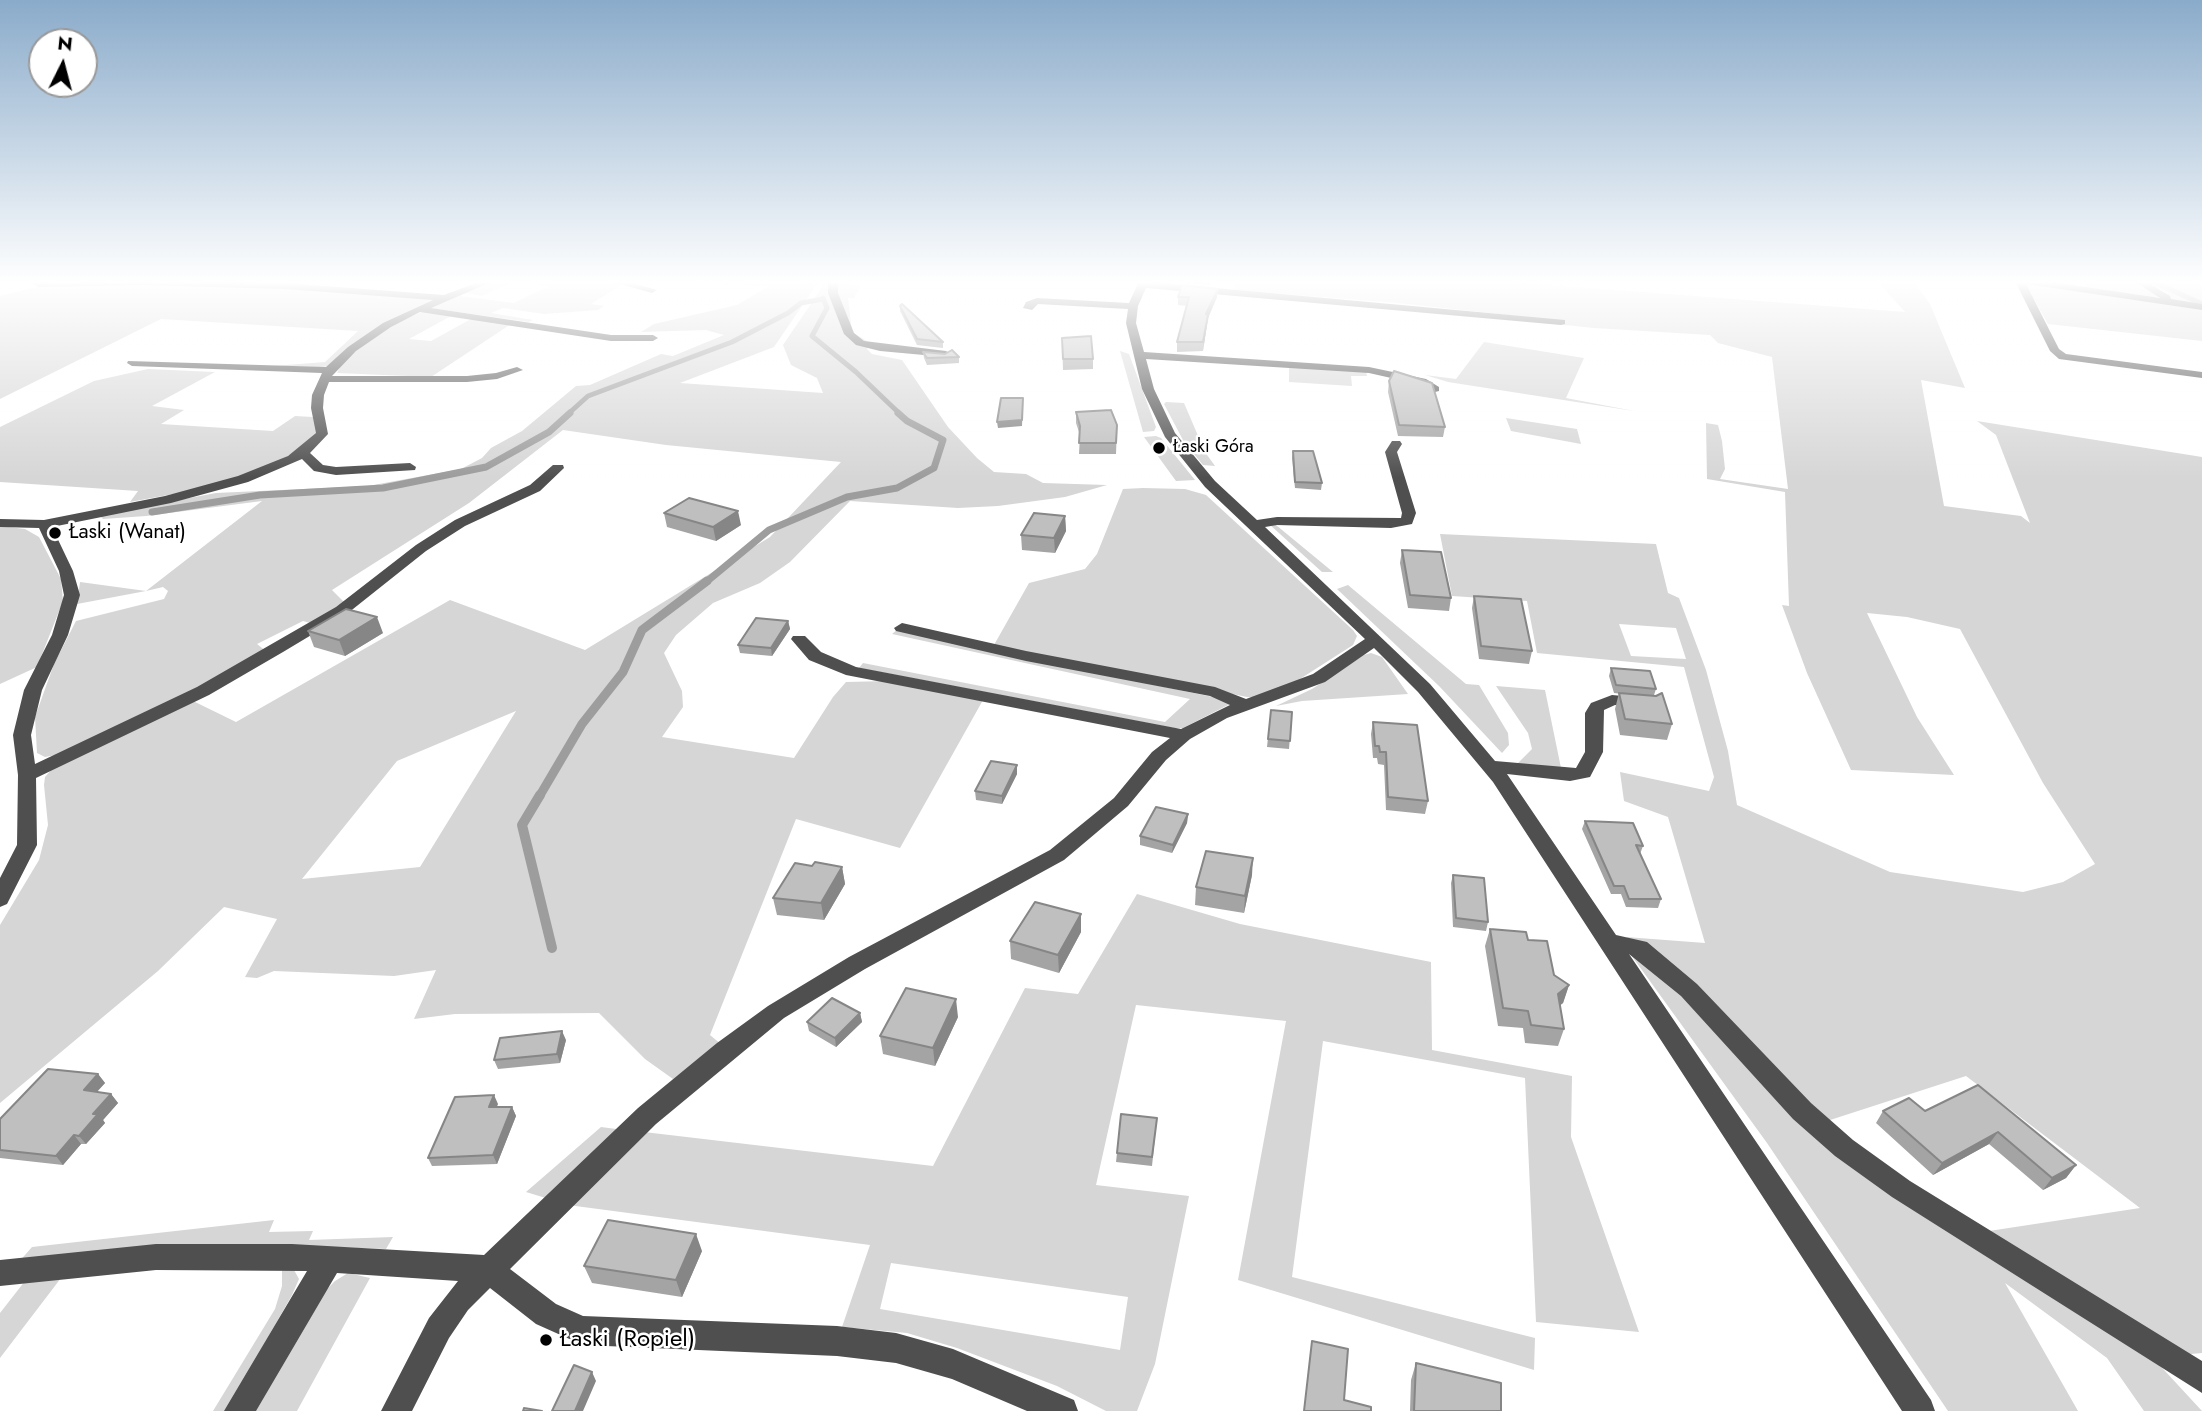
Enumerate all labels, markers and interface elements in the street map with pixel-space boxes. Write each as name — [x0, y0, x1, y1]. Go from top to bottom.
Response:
north arrow — [28, 28, 98, 98]
text: N — [56, 29, 74, 58]
place label: Łaski Góra — [1173, 437, 1254, 459]
marker: Łaski Góra — [1151, 440, 1167, 456]
place label: Łaski (Wanat) — [69, 520, 186, 546]
marker: Łaski (Wanat) — [47, 525, 63, 541]
place label: Łaski (Ropiel) — [560, 1326, 695, 1354]
marker: Łaski (Ropiel) — [538, 1332, 554, 1348]

